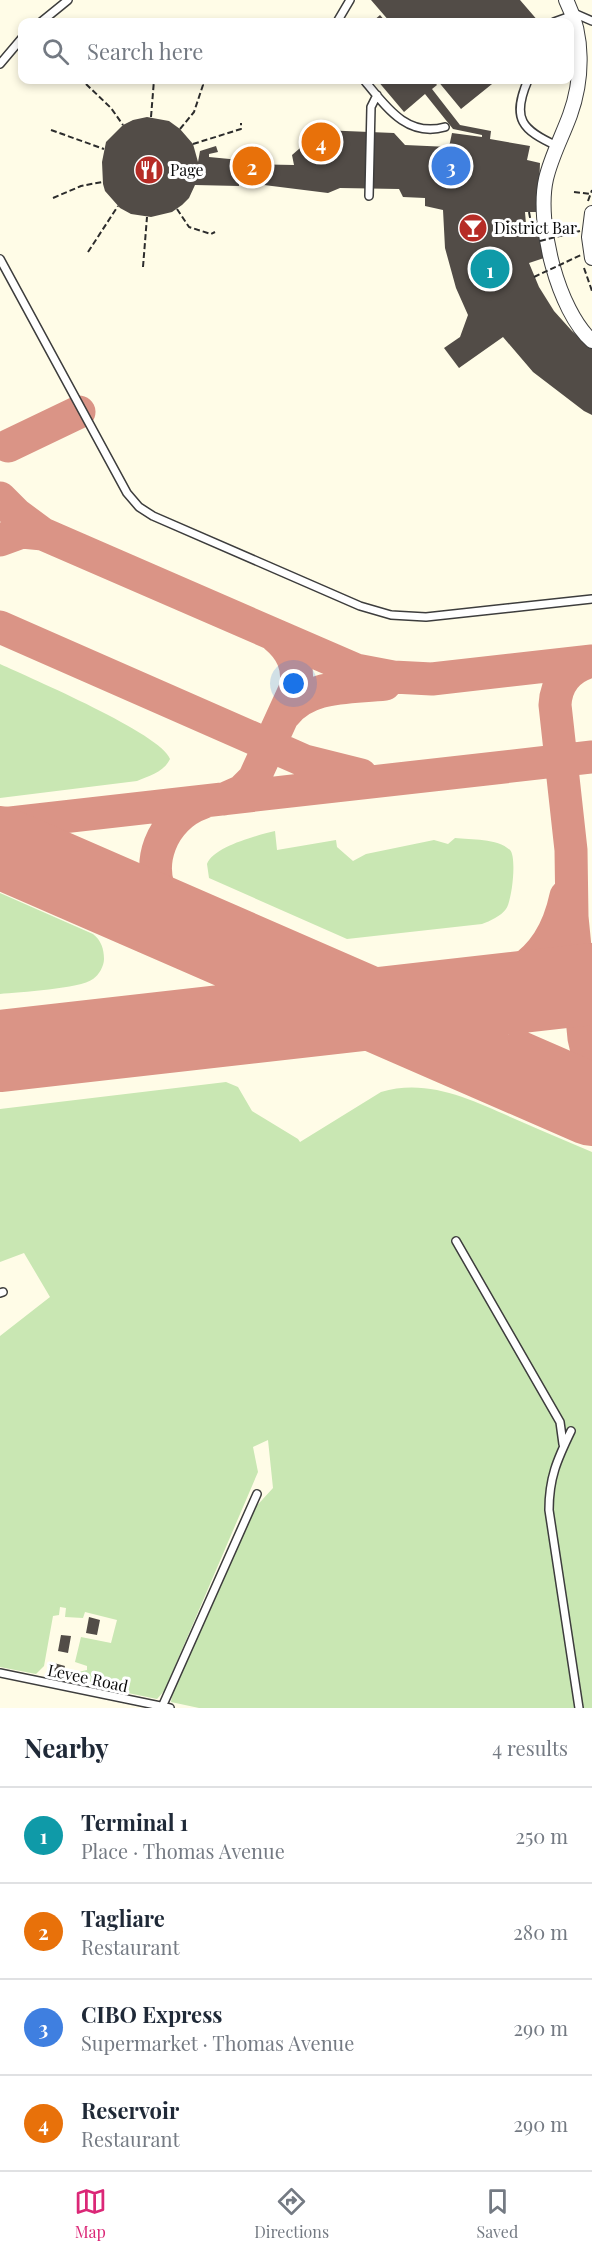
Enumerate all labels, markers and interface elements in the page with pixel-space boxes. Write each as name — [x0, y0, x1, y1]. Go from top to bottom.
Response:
search box — [18, 18, 574, 84]
icon: search — [39, 35, 72, 68]
text: Search here — [87, 36, 203, 66]
pin: 4 — [302, 120, 340, 164]
pin: 2 — [232, 144, 272, 188]
pin: 3 — [432, 144, 470, 188]
restaurant icon: Page — [133, 154, 165, 186]
place label: Page — [170, 159, 204, 180]
bar icon: District Bar — [457, 212, 489, 244]
place label: District Bar — [494, 217, 577, 238]
pin: 1 — [470, 246, 510, 292]
your location — [279, 669, 308, 698]
street label: Levee Road — [46, 1659, 130, 1696]
text: Nearby — [24, 1730, 109, 1765]
text: 4 results — [492, 1734, 568, 1761]
text: Terminal 1 — [81, 1807, 188, 1837]
text: 1 — [40, 1822, 47, 1849]
text: 250 m — [515, 1822, 568, 1849]
text: Place · Thomas Avenue — [81, 1837, 285, 1864]
text: Tagliare — [81, 1903, 165, 1933]
text: 2 — [38, 1918, 49, 1945]
text: 280 m — [513, 1918, 568, 1945]
text: Restaurant — [81, 1933, 180, 1960]
text: CIBO Express — [81, 1999, 222, 2029]
text: 3 — [39, 2014, 48, 2041]
text: 290 m — [514, 2014, 568, 2041]
text: Supermarket · Thomas Avenue — [81, 2029, 354, 2056]
text: Reservoir — [81, 2095, 179, 2125]
text: 4 — [38, 2110, 49, 2137]
text: 290 m — [514, 2110, 568, 2137]
text: Restaurant — [81, 2125, 180, 2152]
tab: Map — [74, 2185, 107, 2242]
tab: Directions — [254, 2185, 329, 2242]
tab: Saved — [477, 2185, 518, 2242]

